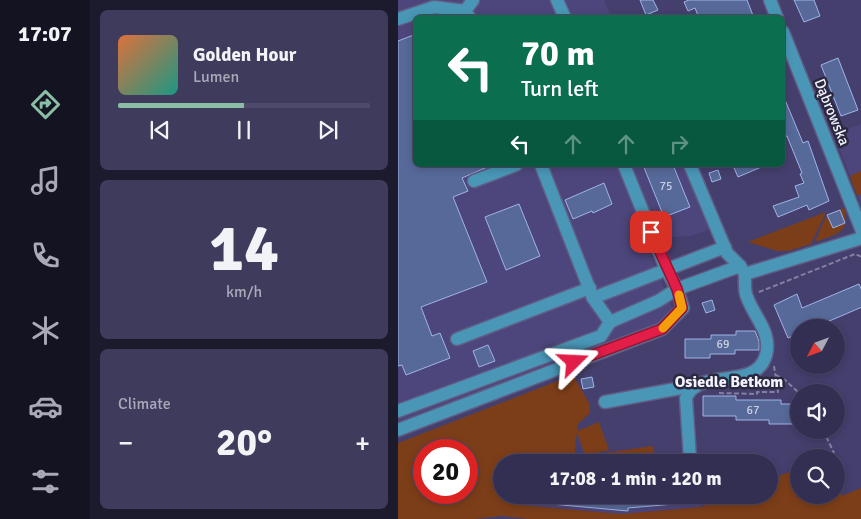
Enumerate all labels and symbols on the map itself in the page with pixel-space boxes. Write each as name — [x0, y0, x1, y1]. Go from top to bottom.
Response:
street label: Dąbrowska — [810, 76, 854, 148]
house number: 75 — [660, 179, 672, 194]
pin — [630, 211, 672, 253]
north arrow — [790, 319, 846, 374]
position arrow — [547, 335, 599, 387]
house number: 69 — [717, 337, 729, 352]
district label: Osiedle Betkom — [675, 372, 783, 392]
house number: 67 — [747, 403, 759, 418]
speed limit sign: 20 — [413, 439, 478, 504]

